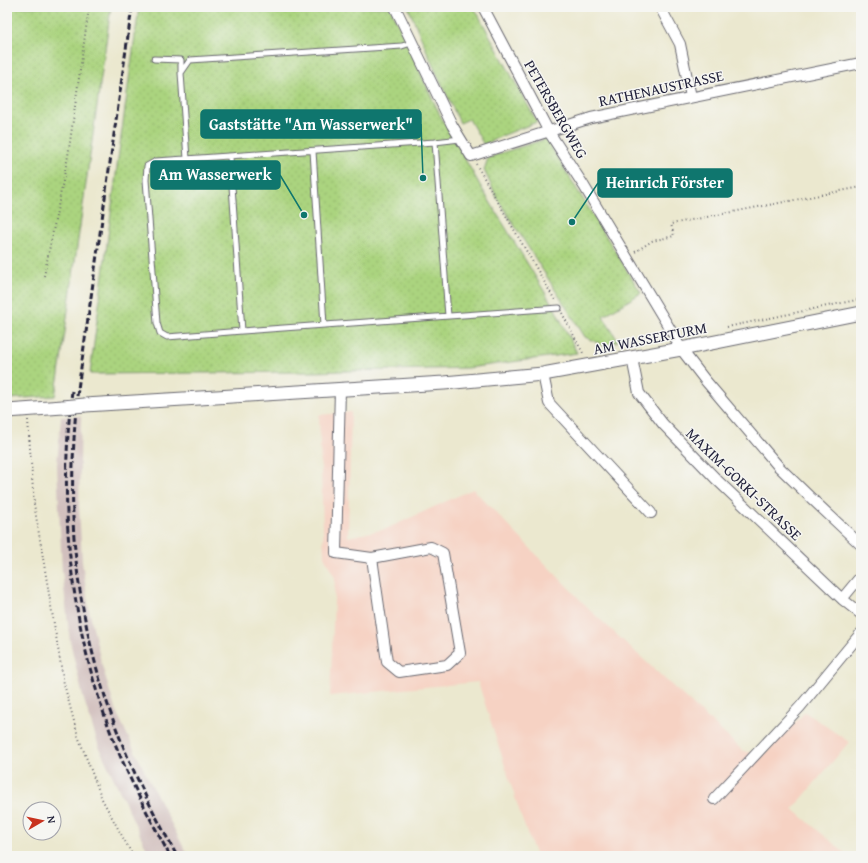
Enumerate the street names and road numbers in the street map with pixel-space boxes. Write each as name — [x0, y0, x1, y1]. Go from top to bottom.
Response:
street label: PETERSBERGWEG — [519, 56, 593, 162]
street label: RATHENAUSTRASSE — [597, 64, 726, 111]
street label: AM WASSERTURM — [591, 317, 709, 359]
street label: MAXIM-GORKI-STRASSE — [681, 423, 807, 545]

